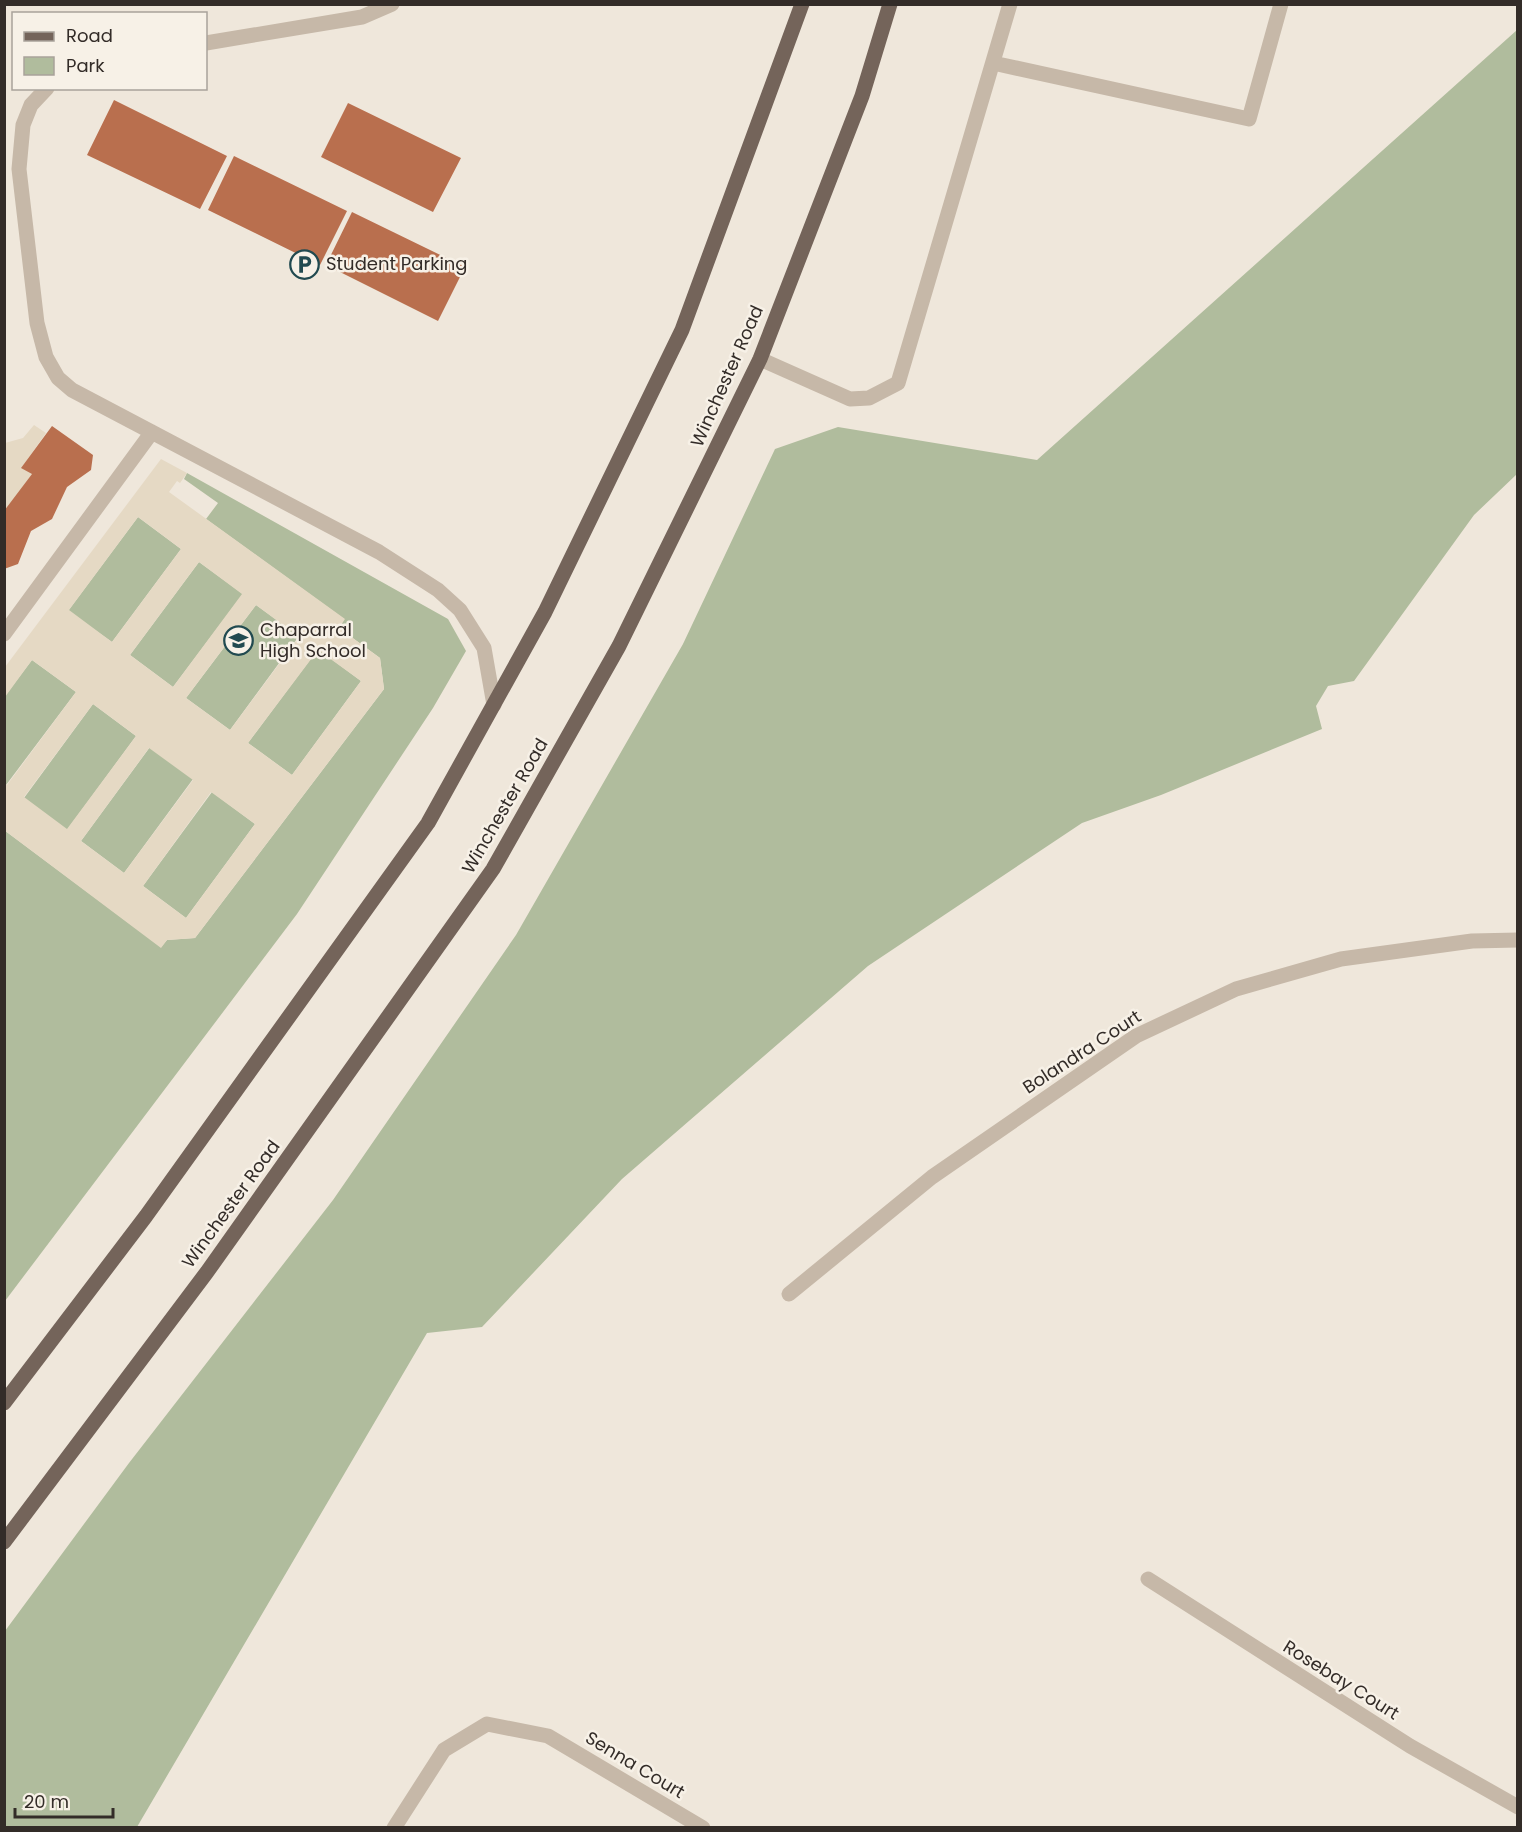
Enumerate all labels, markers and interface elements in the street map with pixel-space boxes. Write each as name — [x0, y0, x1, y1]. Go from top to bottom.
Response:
legend — [12, 12, 207, 90]
text: Road — [66, 23, 113, 48]
text: Park — [66, 53, 105, 78]
parking icon: Student Parking — [289, 248, 321, 280]
place label: Student Parking — [326, 251, 468, 276]
street label: Winchester Road — [684, 301, 769, 451]
place label: Chaparral High School — [260, 617, 366, 663]
school or university icon: Chaparral High School — [223, 624, 255, 656]
street label: Winchester Road — [456, 733, 554, 878]
street label: Bolandra Court — [1018, 1004, 1146, 1099]
street label: Winchester Road — [176, 1135, 286, 1273]
street label: Rosebay Court — [1278, 1634, 1404, 1725]
street label: Senna Court — [581, 1725, 690, 1804]
scale bar — [15, 1781, 112, 1819]
text: 20 m — [24, 1789, 69, 1814]

